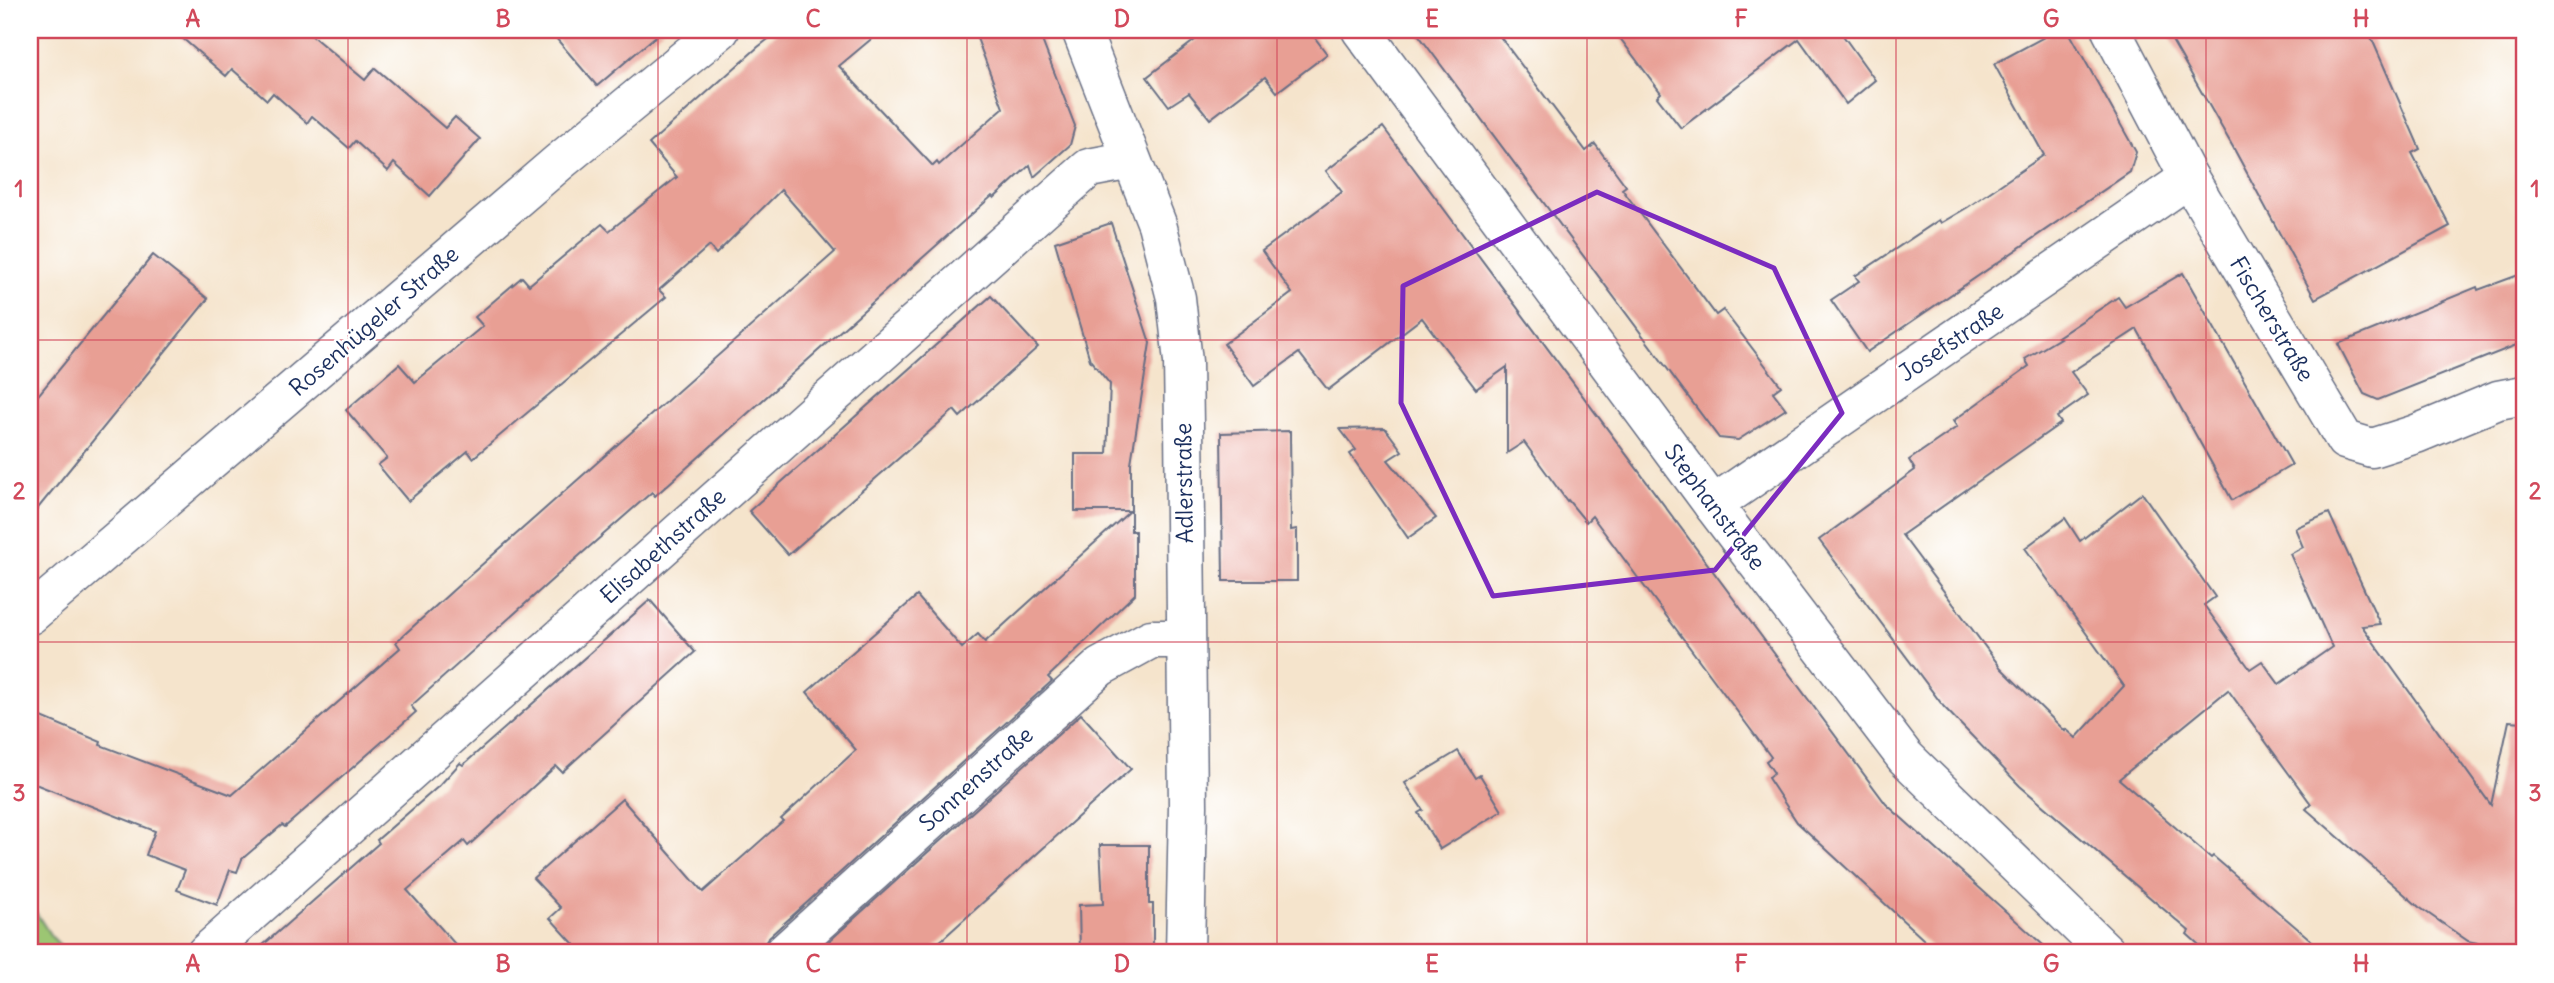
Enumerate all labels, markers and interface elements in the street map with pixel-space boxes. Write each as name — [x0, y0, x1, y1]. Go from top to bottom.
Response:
text: A — [186, 4, 201, 33]
text: B — [495, 4, 511, 33]
text: C — [805, 4, 821, 33]
text: D — [1114, 4, 1130, 33]
text: E — [1425, 4, 1439, 33]
text: F — [1734, 4, 1748, 33]
text: G — [2043, 4, 2059, 33]
text: H — [2353, 4, 2369, 33]
text: 1 — [14, 174, 24, 203]
text: 1 — [2530, 174, 2540, 203]
street label: Rosenhügeler Straße — [283, 239, 464, 402]
street label: Fischerstraße — [2224, 251, 2321, 387]
street label: Josefstraße — [1893, 296, 2009, 387]
street label: Adlerstraße — [1168, 422, 1199, 544]
street label: Stephanstraße — [1659, 438, 1772, 576]
text: 2 — [13, 476, 26, 505]
text: 2 — [2529, 476, 2542, 505]
street label: Elisabethstraße — [594, 482, 731, 610]
street label: Sonnenstraße — [913, 720, 1039, 837]
text: 3 — [12, 778, 26, 807]
text: 3 — [2528, 778, 2542, 807]
text: A — [186, 949, 201, 978]
text: B — [495, 949, 511, 978]
text: C — [805, 949, 821, 978]
text: D — [1114, 949, 1130, 978]
text: E — [1425, 949, 1439, 978]
text: F — [1734, 949, 1748, 978]
text: G — [2043, 949, 2059, 978]
text: H — [2353, 949, 2369, 978]

